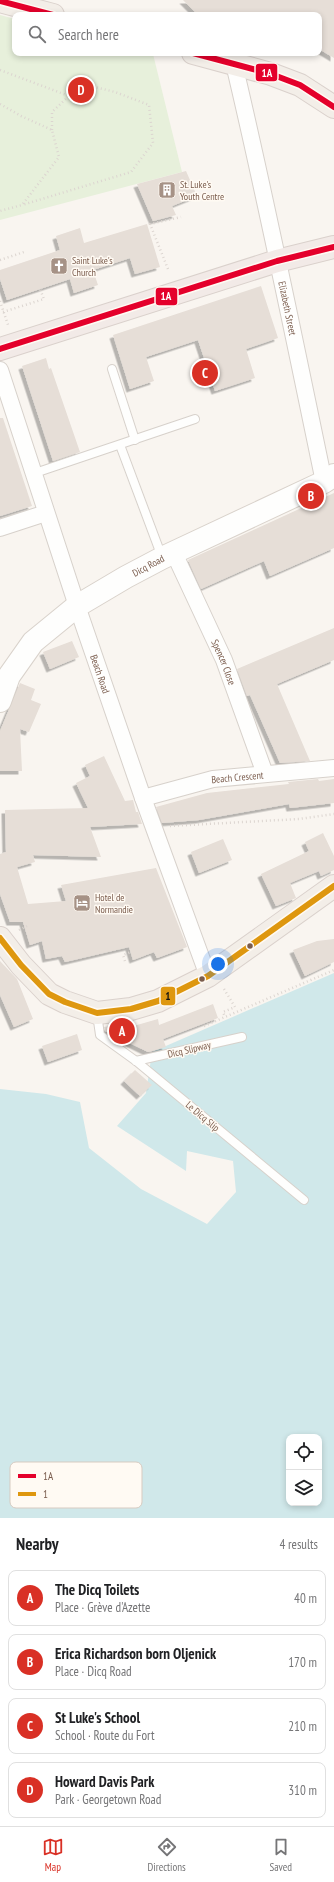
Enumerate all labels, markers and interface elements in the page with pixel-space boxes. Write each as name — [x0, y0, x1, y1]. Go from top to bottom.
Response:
search box — [12, 12, 322, 56]
icon: search — [26, 23, 48, 45]
text: Search here — [58, 25, 119, 44]
line badge: 1A — [255, 63, 278, 82]
text: 1A — [262, 66, 273, 80]
pin: D — [68, 75, 94, 105]
place label: St. Luke's Youth Centre — [180, 178, 224, 203]
building icon: St. Luke's Youth Centre — [157, 180, 177, 200]
place label: Saint Luke's Church — [72, 254, 113, 279]
church icon: Saint Luke's Church — [49, 256, 69, 276]
street label: Elizabeth Street — [275, 280, 299, 337]
line badge: 1A — [155, 287, 178, 306]
text: 1A — [161, 289, 172, 303]
pin: C — [192, 358, 218, 388]
pin: B — [298, 481, 324, 511]
street label: Dicq Road — [130, 552, 167, 580]
street label: Spencer Close — [208, 637, 238, 687]
street label: Beach Road — [87, 653, 113, 695]
street label: Beach Crescent — [211, 768, 264, 786]
place label: Hotel de Normandie — [95, 891, 133, 916]
hotel icon: Hotel de Normandie — [72, 893, 92, 913]
unlabelled marker — [245, 941, 255, 951]
your location — [208, 954, 228, 974]
unlabelled marker — [197, 974, 207, 984]
line badge: 1 — [160, 986, 176, 1006]
text: 1 — [165, 989, 171, 1003]
pin: A — [109, 1016, 135, 1046]
street label: Dicq Slipway — [166, 1038, 212, 1061]
street label: Le Dicq Slip — [183, 1098, 222, 1134]
map controls — [286, 1434, 322, 1506]
button: locate — [286, 1434, 322, 1470]
legend — [10, 1462, 142, 1508]
text: 1A — [43, 1469, 54, 1483]
button: layers — [286, 1470, 322, 1506]
text: 1 — [43, 1487, 48, 1501]
text: Nearby — [16, 1533, 59, 1555]
text: 4 results — [279, 1536, 318, 1553]
text: The Dicq Toilets — [55, 1580, 139, 1599]
text: A — [27, 1590, 33, 1607]
text: 40 m — [294, 1590, 317, 1607]
text: Place · Grève d'Azette — [55, 1599, 150, 1616]
text: Erica Richardson born Oljenick — [55, 1644, 216, 1663]
text: B — [27, 1654, 33, 1671]
text: 170 m — [288, 1654, 317, 1671]
text: Place · Dicq Road — [55, 1663, 132, 1680]
text: St Luke's School — [55, 1708, 140, 1727]
text: C — [27, 1718, 33, 1735]
text: 210 m — [288, 1718, 317, 1735]
text: School · Route du Fort — [55, 1727, 155, 1744]
text: Howard Davis Park — [55, 1772, 154, 1791]
text: D — [27, 1782, 33, 1799]
text: 310 m — [288, 1782, 317, 1799]
text: Park · Georgetown Road — [55, 1791, 161, 1808]
tab: Map — [42, 1836, 64, 1874]
tab: Directions — [148, 1836, 186, 1874]
tab: Saved — [269, 1836, 292, 1874]

